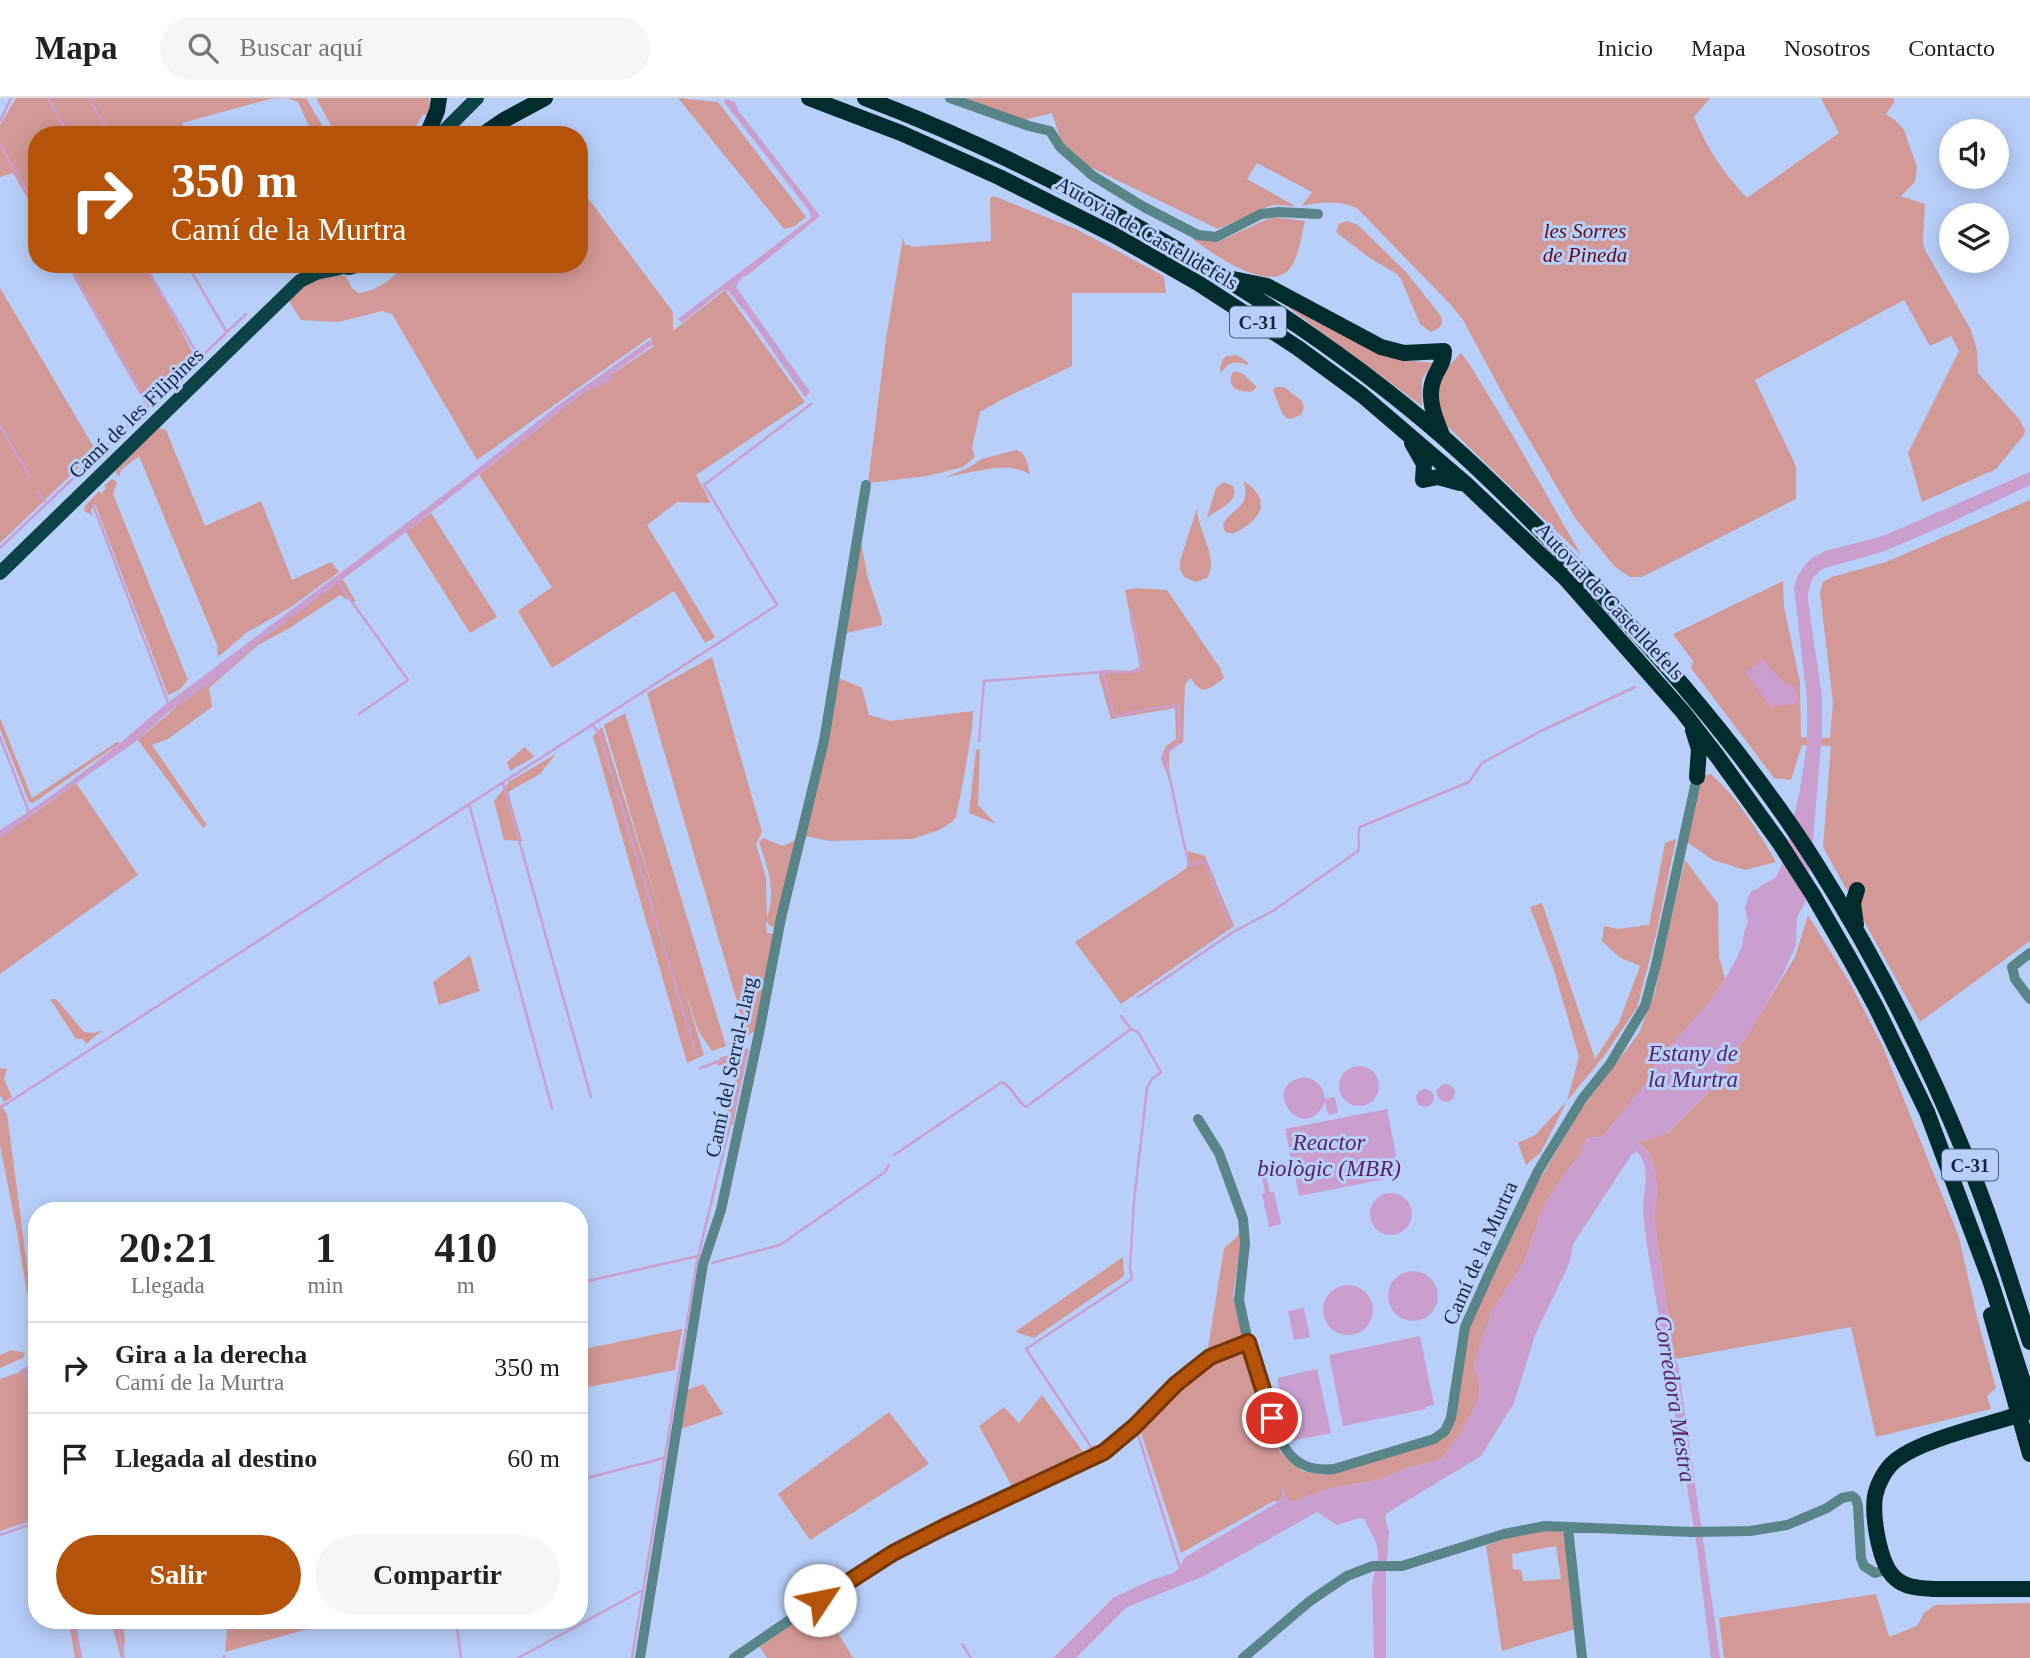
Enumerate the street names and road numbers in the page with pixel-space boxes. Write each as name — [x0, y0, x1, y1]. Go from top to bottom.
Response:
street label: Autovia de Castelldefels — [1052, 171, 1242, 295]
road number: C-31 — [1230, 306, 1286, 338]
street label: Camí de les Filipines — [64, 343, 208, 483]
street label: Autovia de Castelldefels — [1531, 517, 1689, 685]
street label: Camí del Serral-Llarg — [700, 974, 762, 1159]
road number: C-31 — [1942, 1149, 1998, 1180]
street label: Camí de la Murtra — [1438, 1177, 1523, 1328]

